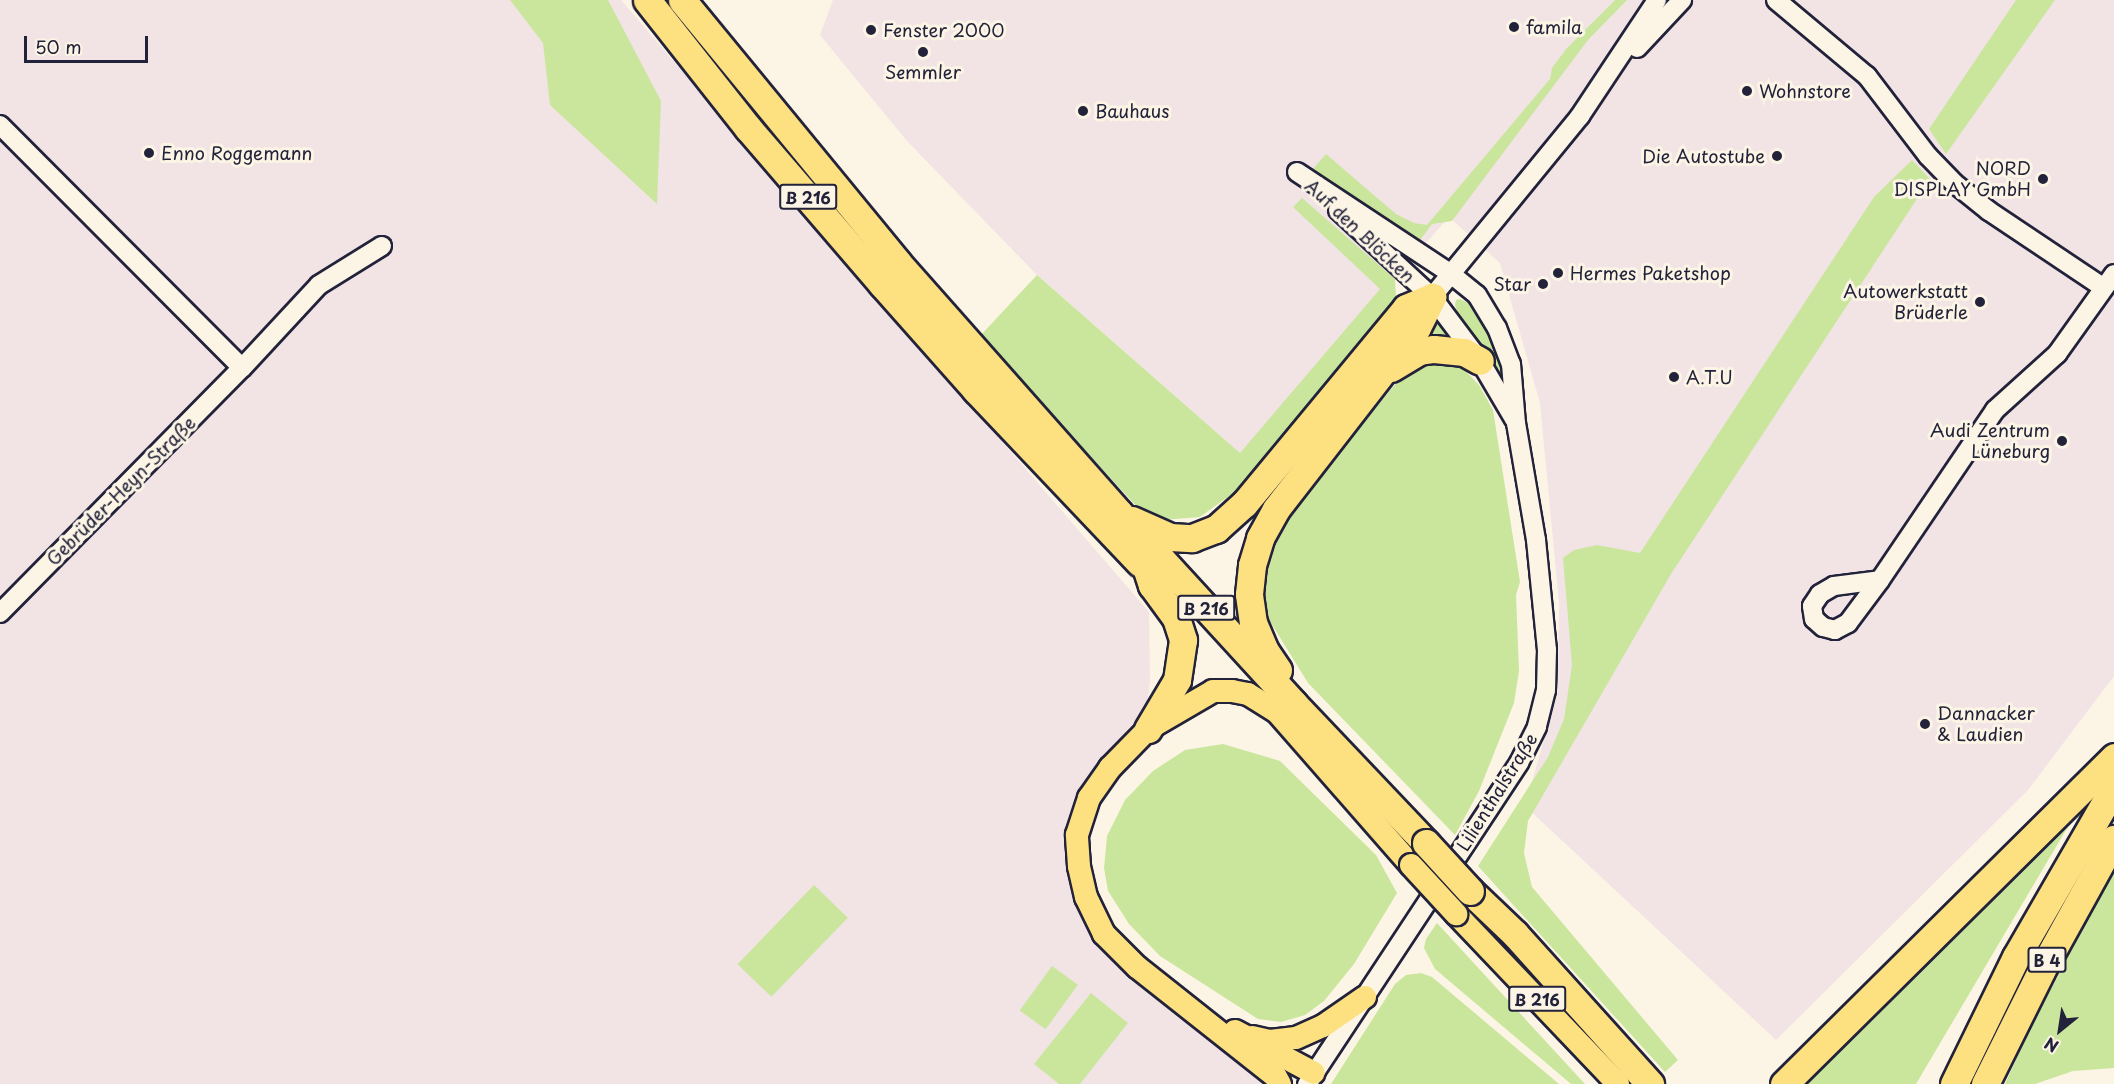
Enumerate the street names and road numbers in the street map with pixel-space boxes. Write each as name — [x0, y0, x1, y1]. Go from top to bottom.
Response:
street label: Auf den Blöcken — [1301, 175, 1419, 287]
road number: B 216 — [778, 184, 838, 210]
street label: Gebrüder-Heyn-Straße — [42, 412, 200, 570]
road number: B 216 — [1176, 595, 1236, 621]
street label: Lilienthalstraße — [1452, 729, 1542, 855]
road number: B 4 — [2026, 947, 2068, 973]
road number: B 216 — [1507, 986, 1567, 1012]

